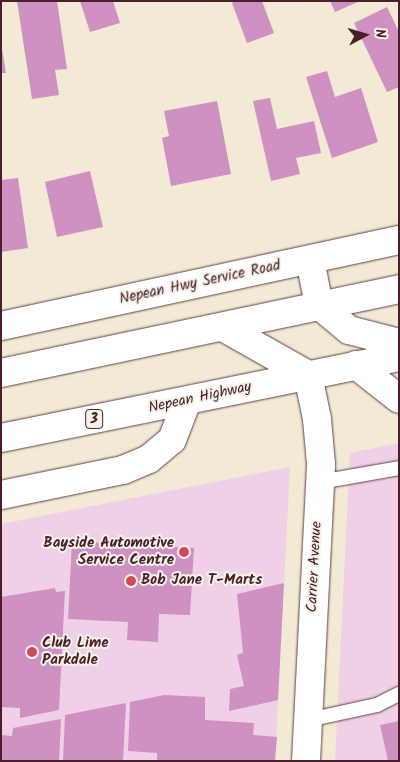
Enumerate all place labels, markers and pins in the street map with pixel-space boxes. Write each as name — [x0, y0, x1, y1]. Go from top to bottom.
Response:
place label: Bayside Automotive Service Centre — [43, 534, 174, 569]
marker: Bayside Automotive Service Centre — [178, 546, 190, 558]
place label: Bob Jane T-Marts — [141, 572, 262, 590]
marker: Bob Jane T-Marts — [125, 575, 137, 587]
place label: Club Lime Parkdale — [42, 634, 109, 669]
marker: Club Lime Parkdale — [26, 646, 38, 658]

